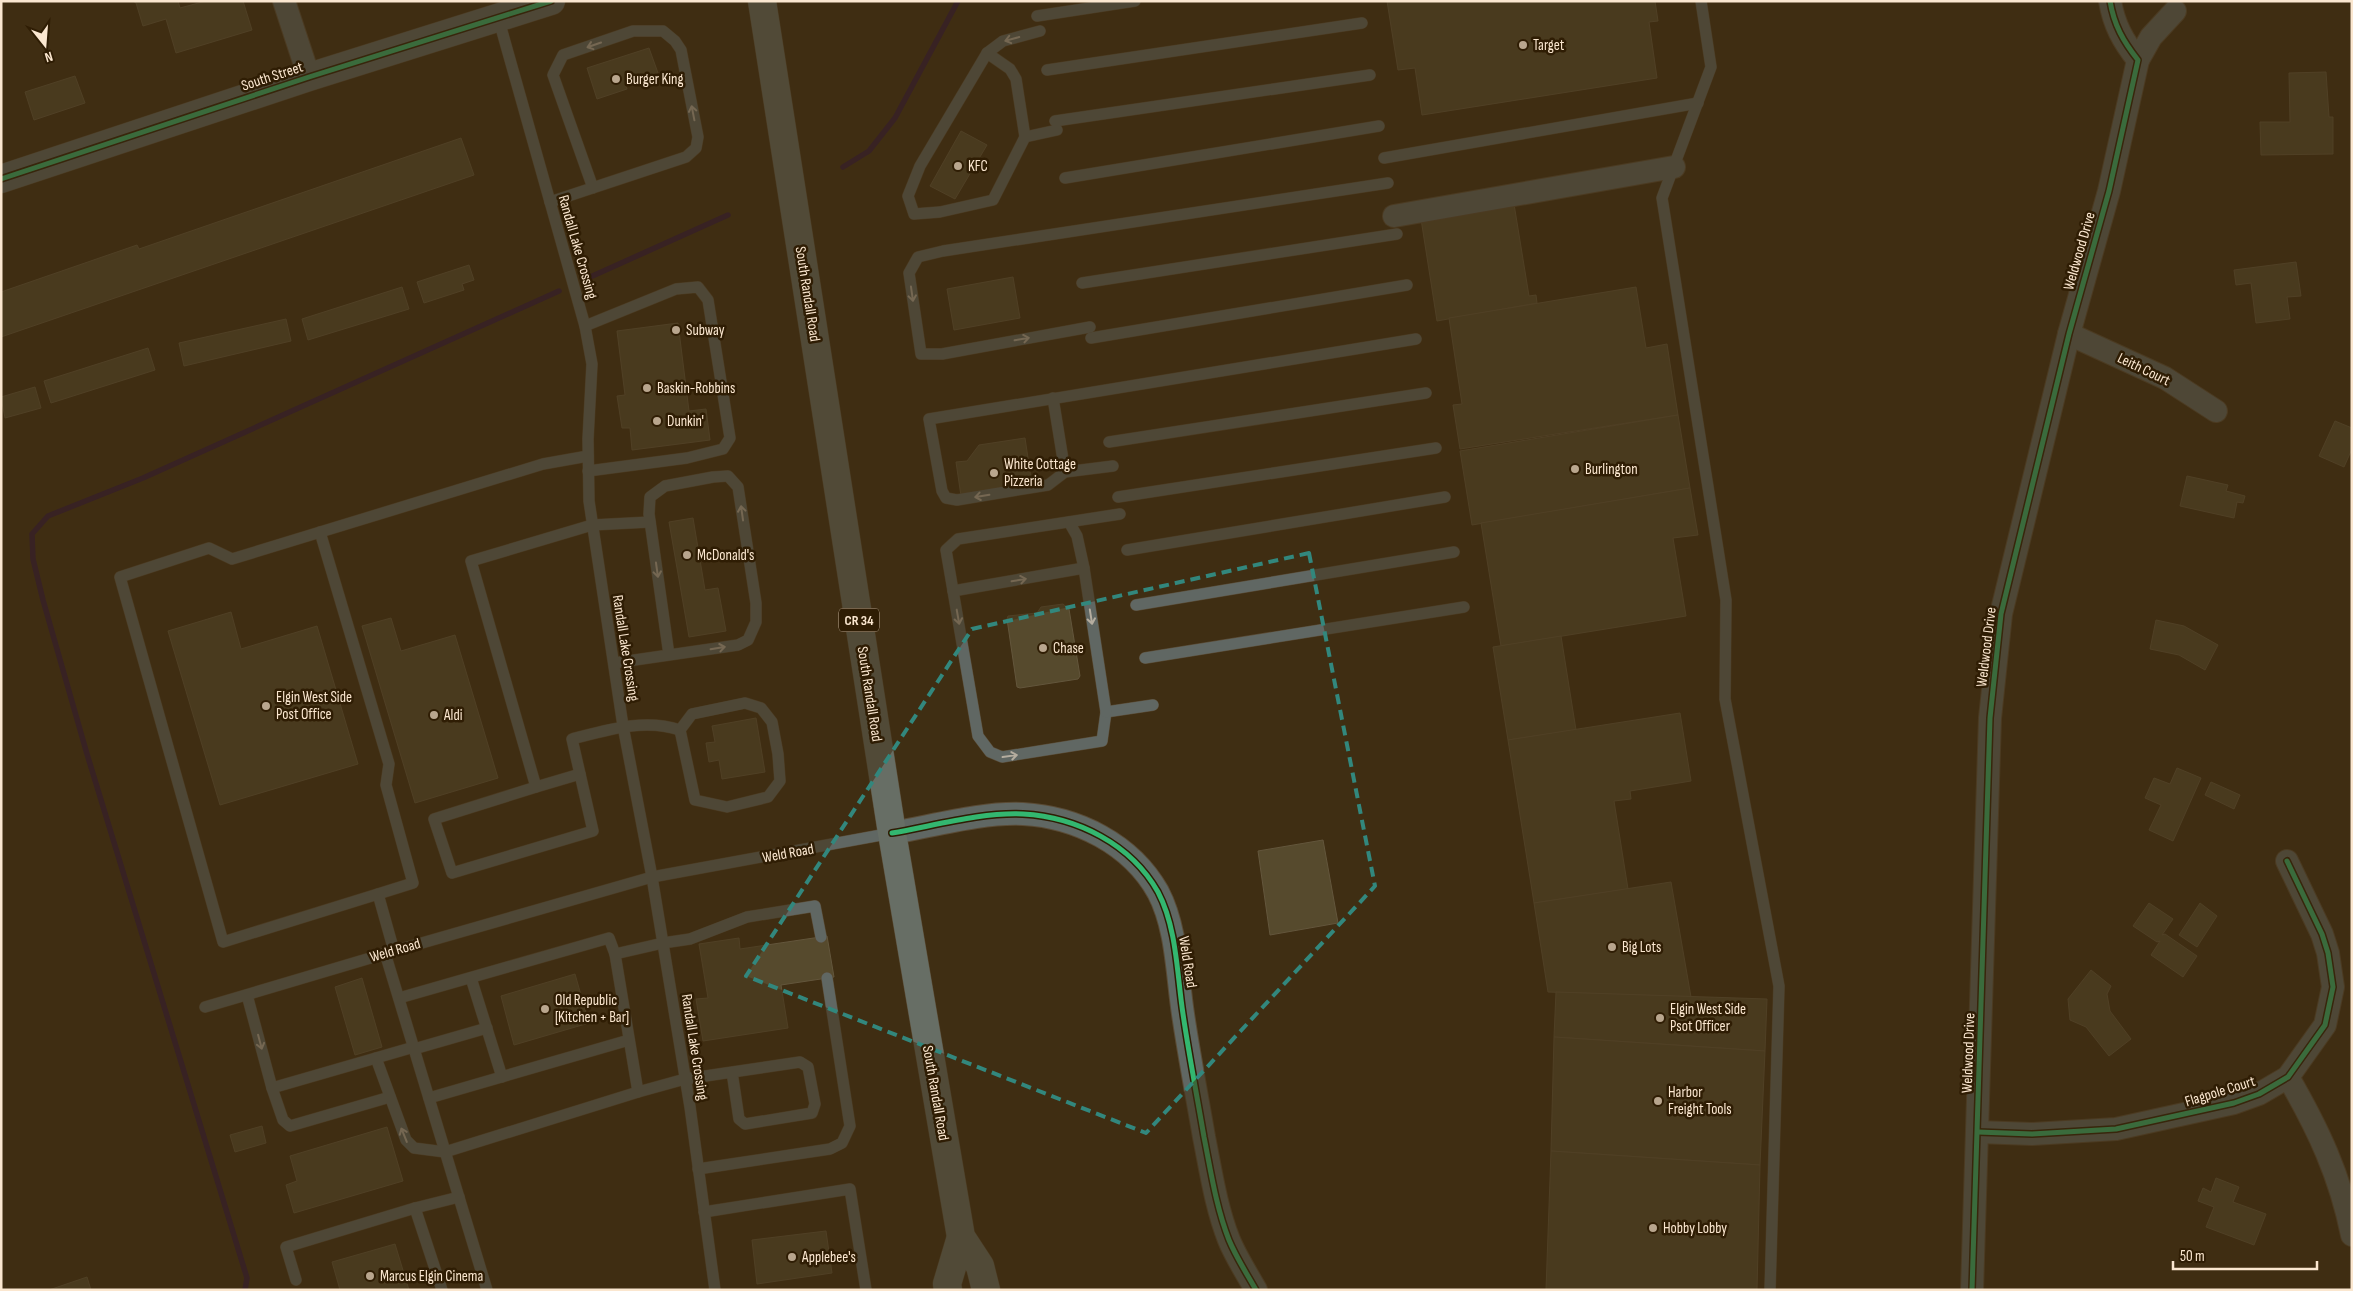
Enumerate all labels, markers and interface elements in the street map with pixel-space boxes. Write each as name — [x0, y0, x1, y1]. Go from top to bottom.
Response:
north arrow — [20, 20, 70, 70]
one-way arrow — [1005, 35, 1021, 44]
place label: Target — [1533, 36, 1565, 55]
marker: Target — [1517, 39, 1529, 51]
one-way arrow — [587, 41, 602, 50]
text: N — [43, 48, 55, 66]
street label: South Street — [239, 57, 306, 95]
place label: Burger King — [626, 70, 684, 89]
marker: Burger King — [610, 73, 622, 85]
one-way arrow — [688, 105, 698, 121]
place label: KFC — [968, 157, 988, 176]
marker: KFC — [952, 160, 964, 172]
street label: Randall Lake Crossing — [554, 193, 601, 301]
street label: Weldwood Drive — [2059, 210, 2100, 292]
street label: South Randall Road — [791, 245, 824, 343]
one-way arrow — [907, 286, 917, 302]
place label: Subway — [686, 321, 725, 340]
marker: Subway — [670, 324, 682, 336]
one-way arrow — [1013, 334, 1029, 343]
street label: Leith Court — [2114, 349, 2174, 391]
place label: Baskin-Robbins — [657, 379, 735, 398]
marker: Baskin-Robbins — [641, 382, 653, 394]
place label: Dunkin' — [667, 412, 704, 431]
marker: Dunkin' — [651, 415, 663, 427]
place label: White Cottage Pizzeria — [1004, 455, 1076, 491]
place label: Burlington — [1585, 460, 1638, 479]
marker: Burlington — [1569, 463, 1581, 475]
marker: White Cottage Pizzeria — [988, 467, 1000, 479]
one-way arrow — [974, 491, 990, 501]
one-way arrow — [737, 505, 747, 521]
place label: McDonald's — [697, 546, 755, 565]
marker: McDonald's — [681, 549, 693, 561]
one-way arrow — [652, 562, 662, 578]
one-way arrow — [1010, 574, 1026, 584]
street label: Randall Lake Crossing — [608, 594, 643, 703]
street label: Weldwood Drive — [1972, 606, 2001, 688]
road number: CR 34 — [839, 608, 879, 632]
one-way arrow — [953, 608, 963, 624]
one-way arrow — [1086, 608, 1096, 624]
place label: Chase — [1053, 639, 1084, 658]
marker: Chase — [1037, 642, 1049, 654]
one-way arrow — [709, 643, 725, 653]
street label: South Randall Road — [853, 645, 886, 743]
place label: Elgin West Side Post Office — [276, 688, 352, 724]
marker: Elgin West Side Post Office — [260, 700, 272, 712]
place label: Aldi — [443, 706, 463, 725]
marker: Aldi — [428, 709, 440, 721]
one-way arrow — [1002, 750, 1018, 760]
street label: Weld Road — [761, 840, 815, 867]
street label: Weld Road — [368, 934, 423, 967]
street label: Weld Road — [1174, 935, 1201, 989]
place label: Big Lots — [1622, 938, 1661, 957]
marker: Big Lots — [1606, 941, 1618, 953]
place label: Old Republic [Kitchen + Bar] — [555, 991, 629, 1027]
street label: Randall Lake Crossing — [677, 993, 712, 1102]
place label: Elgin West Side Psot Officer — [1670, 1000, 1746, 1036]
marker: Old Republic [Kitchen + Bar] — [539, 1003, 551, 1015]
marker: Elgin West Side Psot Officer — [1654, 1012, 1666, 1024]
street label: Weldwood Drive — [1958, 1013, 1979, 1093]
one-way arrow — [256, 1033, 265, 1049]
street label: South Randall Road — [918, 1044, 953, 1142]
street label: Flagpole Court — [2183, 1072, 2258, 1111]
place label: Harbor Freight Tools — [1668, 1083, 1732, 1119]
marker: Harbor Freight Tools — [1652, 1095, 1664, 1107]
one-way arrow — [399, 1128, 408, 1143]
place label: Hobby Lobby — [1663, 1219, 1727, 1238]
marker: Hobby Lobby — [1647, 1222, 1659, 1234]
scale bar — [2173, 1238, 2317, 1270]
text: 50 m — [2180, 1247, 2205, 1266]
place label: Applebee's — [801, 1248, 856, 1267]
marker: Applebee's — [786, 1251, 798, 1263]
place label: Marcus Elgin Cinema — [380, 1267, 483, 1286]
marker: Marcus Elgin Cinema — [364, 1270, 376, 1282]

